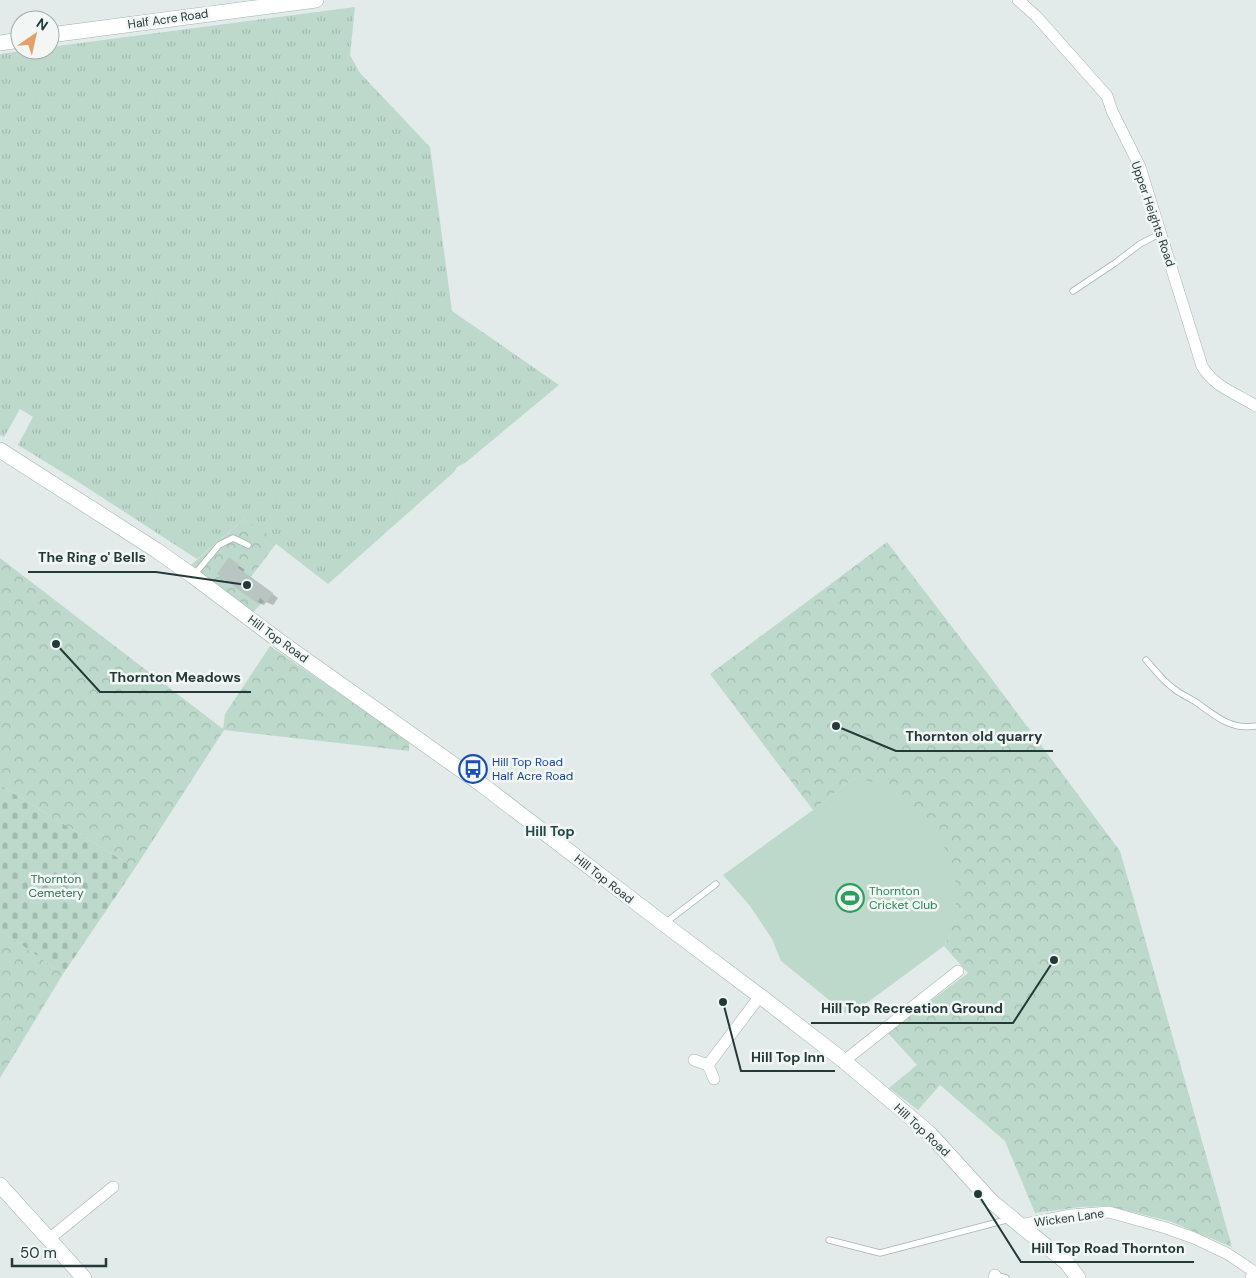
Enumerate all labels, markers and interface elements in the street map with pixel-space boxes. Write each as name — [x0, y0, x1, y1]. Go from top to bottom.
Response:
street label: Half Acre Road — [127, 5, 209, 33]
north arrow — [10, 10, 60, 60]
text: N — [33, 14, 52, 35]
street label: Upper Heights Road — [1127, 159, 1179, 269]
callout: The Ring o' Bells — [28, 543, 156, 572]
text: The Ring o' Bells — [38, 548, 146, 566]
street label: Hill Top Road — [245, 612, 311, 666]
callout: Thornton Meadows — [100, 663, 251, 692]
text: Thornton Meadows — [109, 668, 241, 686]
callout: Thornton old quarry — [896, 722, 1053, 751]
text: Thornton old quarry — [906, 727, 1043, 745]
bus stop icon: Hill Top Road Half Acre Road — [458, 754, 488, 784]
place label: Hill Top Road Half Acre Road — [492, 754, 573, 784]
district label: Hill Top — [525, 822, 575, 840]
street label: Hill Top Road — [571, 851, 637, 907]
park label: Thornton Cemetery — [28, 871, 84, 901]
sports icon: Thornton Cricket Club — [835, 883, 865, 913]
place label: Thornton Cricket Club — [869, 883, 938, 913]
callout: Hill Top Recreation Ground — [811, 994, 1013, 1023]
text: Hill Top Recreation Ground — [821, 999, 1003, 1017]
callout: Hill Top Inn — [741, 1042, 835, 1071]
text: Hill Top Inn — [751, 1048, 825, 1066]
street label: Hill Top Road — [891, 1100, 953, 1160]
street label: Wicken Lane — [1033, 1205, 1105, 1231]
callout: Hill Top Road Thornton — [1021, 1233, 1194, 1262]
scale bar — [12, 1236, 106, 1268]
text: Hill Top Road Thornton — [1031, 1239, 1185, 1257]
text: 50 m — [20, 1243, 57, 1263]

